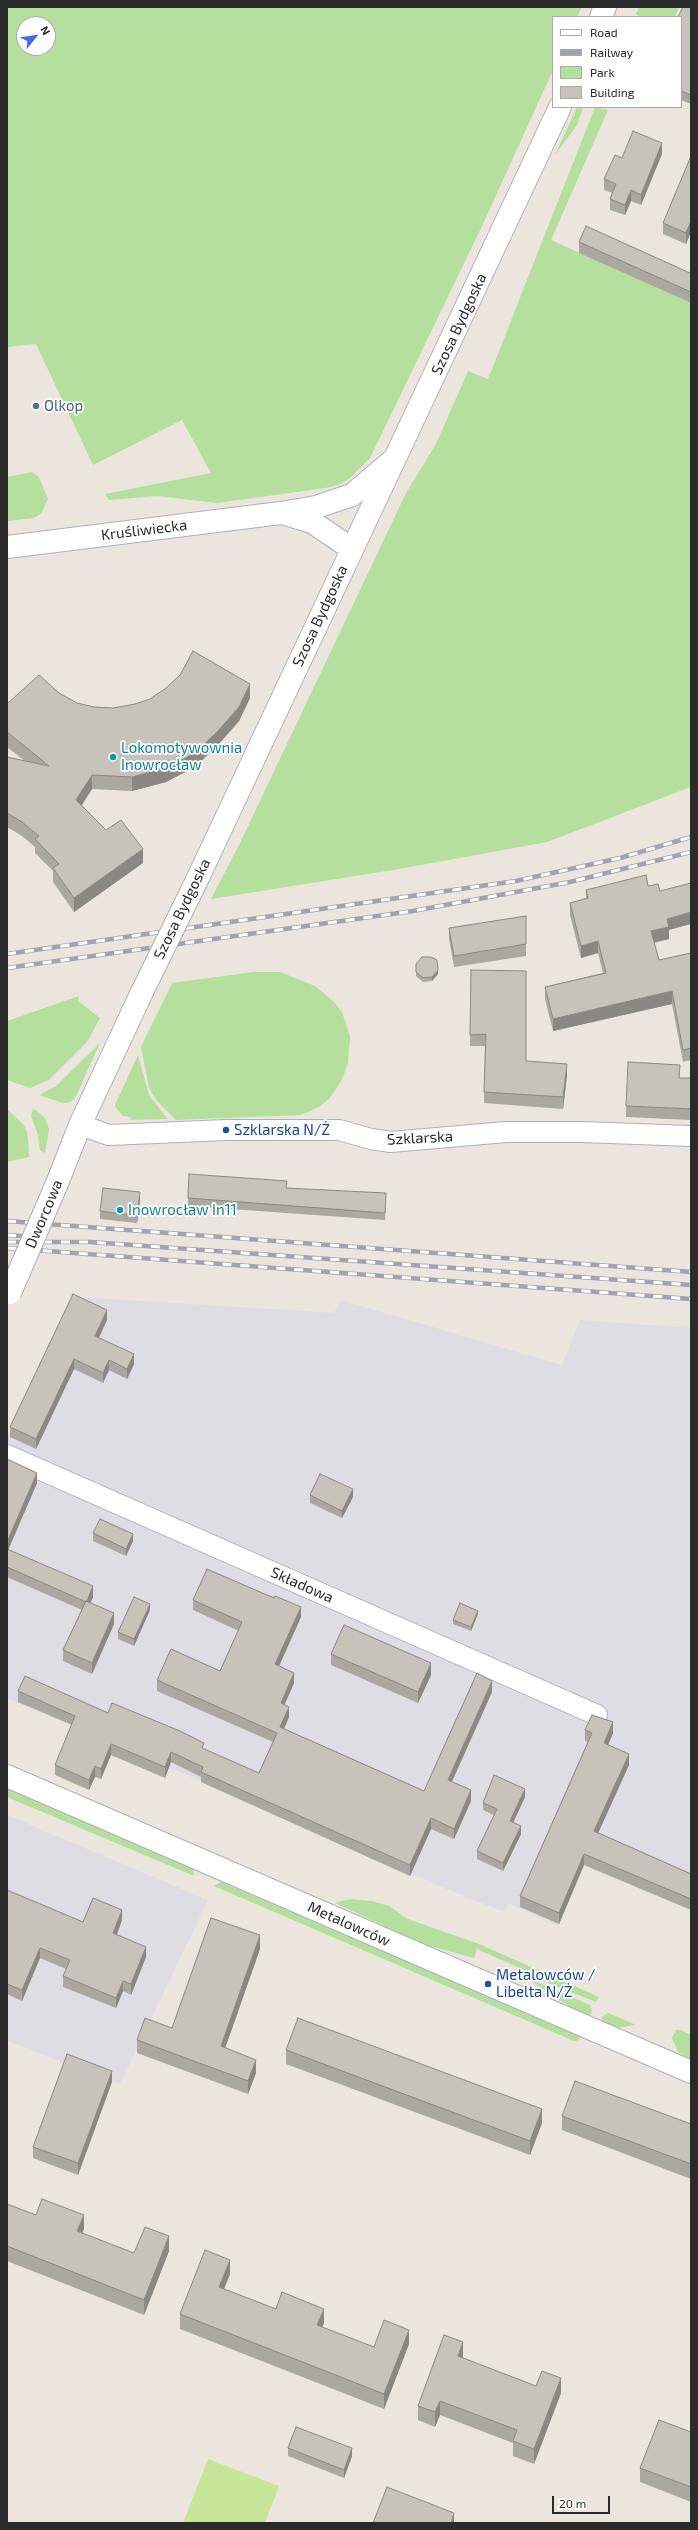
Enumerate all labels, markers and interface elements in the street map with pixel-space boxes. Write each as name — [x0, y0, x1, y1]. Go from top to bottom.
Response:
north arrow — [16, 16, 56, 56]
legend — [552, 16, 682, 108]
text: N — [38, 24, 54, 37]
text: Road — [590, 25, 618, 39]
text: Railway — [590, 45, 633, 59]
text: Park — [590, 65, 615, 79]
text: Building — [590, 85, 634, 99]
street label: Szosa Bydgoska — [428, 270, 490, 378]
place label: Olkop — [44, 397, 83, 415]
marker: Olkop — [31, 401, 41, 411]
street label: Kruśliwiecka — [100, 516, 188, 544]
street label: Szosa Bydgoska — [289, 562, 351, 670]
place label: Lokomotywownia Inowrocław — [121, 739, 242, 774]
marker: Lokomotywownia Inowrocław — [108, 752, 118, 762]
street label: Szosa Bydgoska — [150, 856, 214, 962]
place label: Szklarska N/Ż — [234, 1121, 330, 1139]
marker: Szklarska N/Ż — [221, 1125, 231, 1135]
street label: Szklarska — [387, 1127, 453, 1149]
street label: Dworcowa — [21, 1177, 67, 1251]
place label: Inowrocław In11 — [128, 1201, 237, 1219]
marker: Inowrocław In11 — [115, 1205, 125, 1215]
street label: Składowa — [268, 1563, 336, 1607]
street label: Metalowców — [305, 1898, 393, 1950]
place label: Metalowców / Libelta N/Ż — [496, 1966, 596, 2001]
marker: Metalowców / Libelta N/Ż — [483, 1979, 493, 1989]
scale bar — [554, 2488, 612, 2514]
text: 20 m — [559, 2496, 586, 2510]

